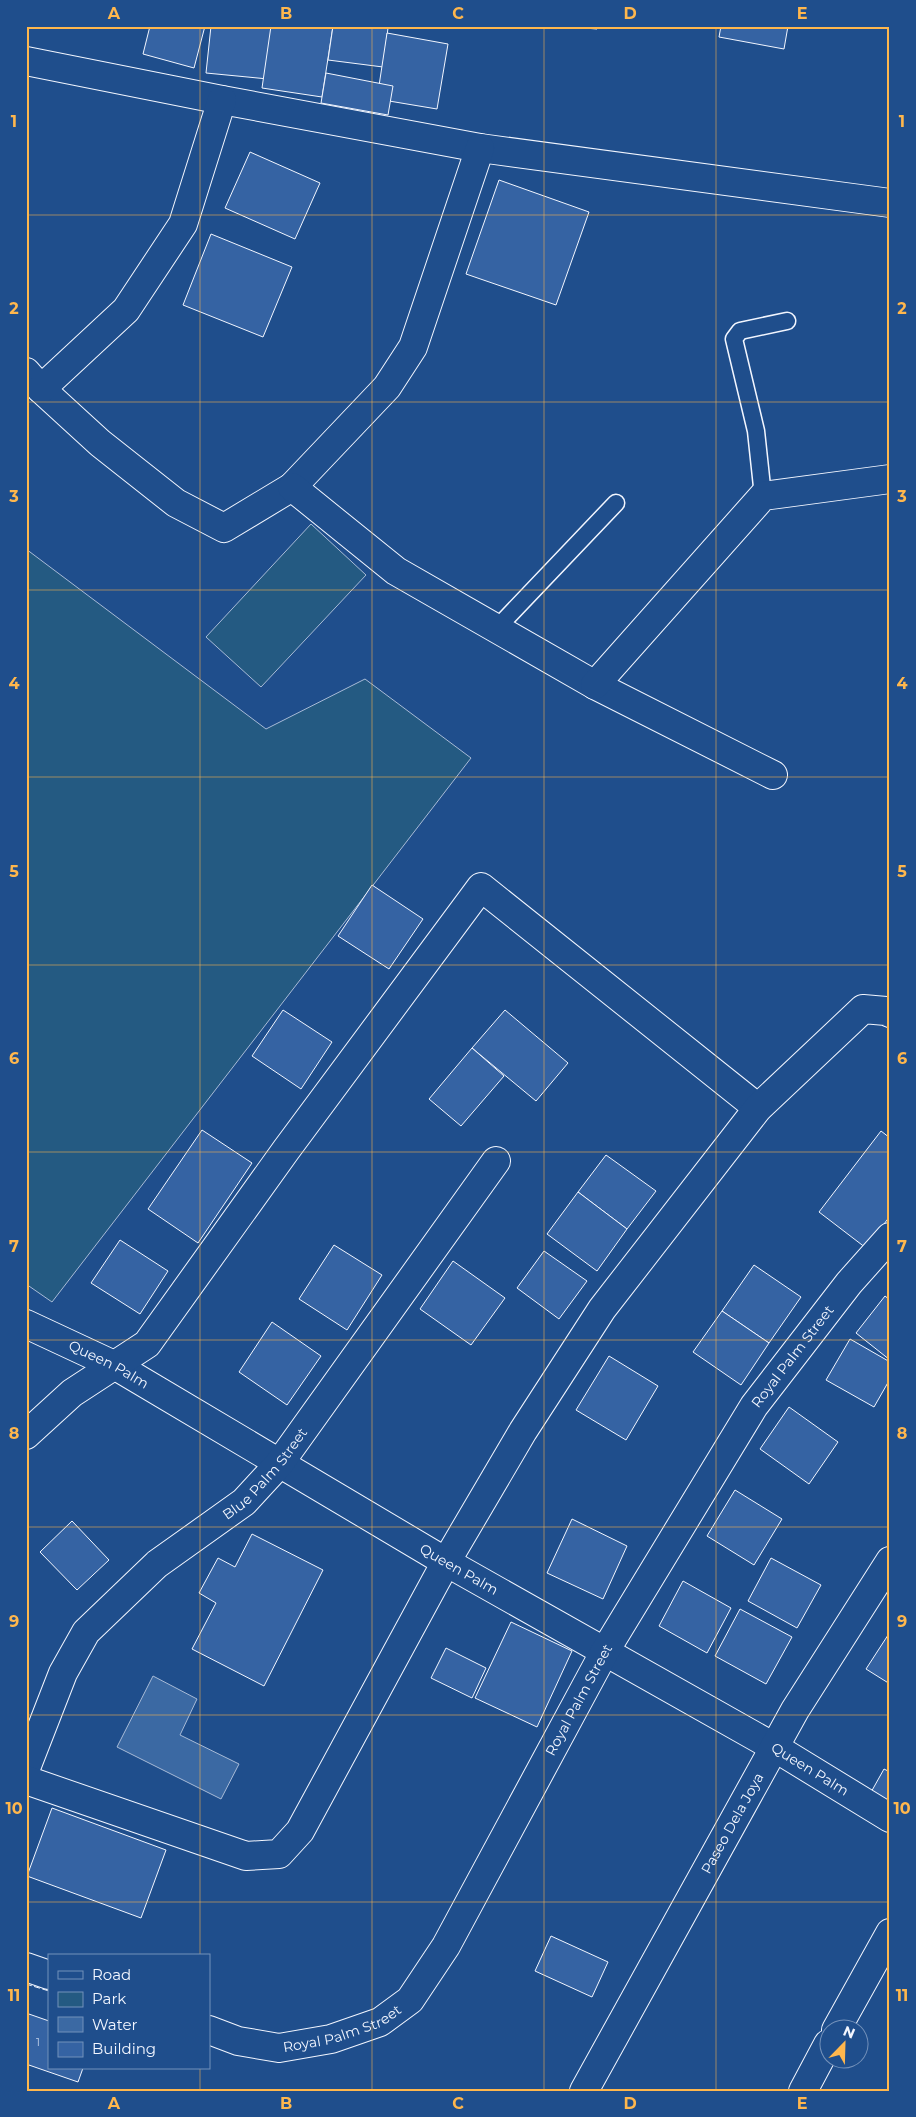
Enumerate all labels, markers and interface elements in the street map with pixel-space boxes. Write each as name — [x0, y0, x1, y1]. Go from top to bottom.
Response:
text: A — [107, 4, 121, 23]
text: B — [280, 4, 292, 23]
text: C — [452, 4, 464, 23]
text: D — [623, 4, 637, 23]
text: E — [797, 4, 807, 23]
text: 1 — [11, 112, 17, 131]
text: 1 — [899, 112, 905, 131]
text: 2 — [9, 299, 19, 318]
text: 2 — [897, 299, 907, 318]
text: 3 — [8, 487, 19, 506]
text: 3 — [896, 487, 907, 506]
text: 4 — [8, 674, 20, 693]
text: 4 — [896, 674, 908, 693]
text: 5 — [9, 862, 19, 881]
text: 5 — [897, 862, 907, 881]
text: 6 — [9, 1049, 19, 1068]
text: 6 — [897, 1049, 907, 1068]
text: 7 — [9, 1237, 19, 1256]
text: 7 — [897, 1237, 907, 1256]
street label: Royal Palm Street — [747, 1301, 838, 1411]
street label: Queen Palm — [66, 1336, 152, 1392]
text: 8 — [9, 1424, 19, 1443]
street label: Blue Palm Street — [219, 1424, 311, 1524]
text: 8 — [897, 1424, 907, 1443]
street label: Queen Palm — [416, 1539, 502, 1599]
text: 9 — [9, 1612, 19, 1631]
text: 9 — [897, 1612, 907, 1631]
street label: Royal Palm Street — [541, 1640, 616, 1759]
street label: Queen Palm — [768, 1738, 852, 1800]
street label: Paseo Dela Joya — [697, 1770, 767, 1877]
text: 10 — [5, 1799, 23, 1818]
text: 10 — [893, 1799, 911, 1818]
legend — [48, 1954, 210, 2070]
text: Road — [92, 1965, 131, 1984]
text: 11 — [8, 1986, 20, 2005]
text: 11 — [896, 1986, 908, 2005]
text: Park — [92, 1989, 126, 2008]
street label: Royal Palm Street — [282, 2000, 405, 2056]
text: Water — [92, 2015, 138, 2034]
north arrow — [818, 2020, 868, 2070]
text: N — [840, 2022, 858, 2043]
house number: 1 — [36, 2035, 40, 2049]
text: Building — [92, 2039, 156, 2058]
text: A — [107, 2094, 121, 2113]
text: B — [280, 2094, 292, 2113]
text: C — [452, 2094, 464, 2113]
text: D — [623, 2094, 637, 2113]
text: E — [797, 2094, 807, 2113]

